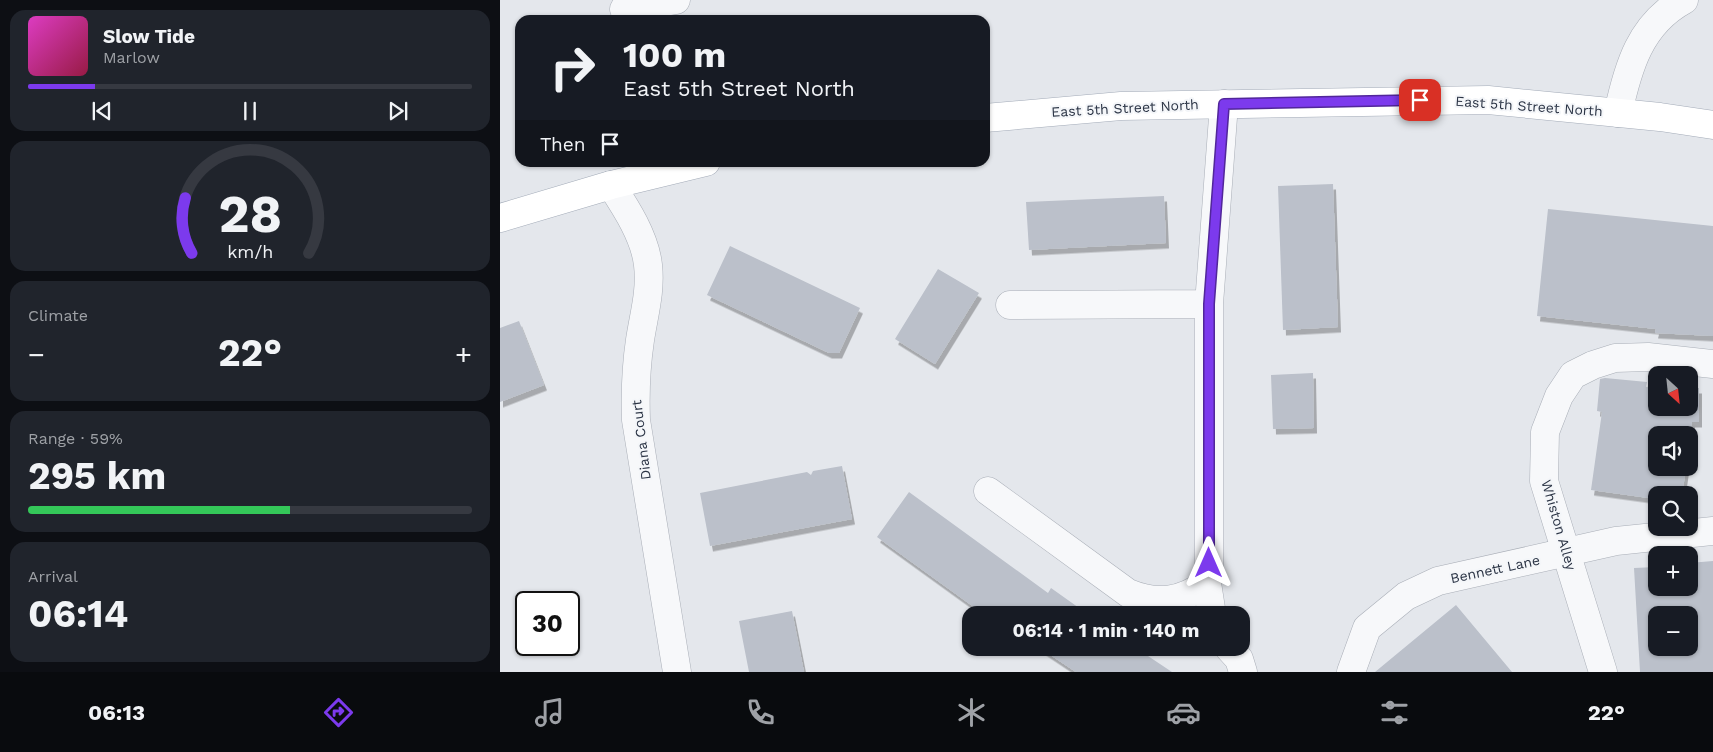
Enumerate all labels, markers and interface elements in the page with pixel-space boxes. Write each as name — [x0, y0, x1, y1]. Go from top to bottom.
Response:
text: Slow Tide — [103, 25, 195, 48]
text: 100 m — [623, 34, 726, 76]
icon: right — [540, 35, 605, 100]
text: Marlow — [103, 48, 160, 67]
text: East 5th Street North — [623, 76, 855, 101]
pin — [1399, 79, 1441, 121]
icon: arrive — [1406, 86, 1434, 114]
street label: East 5th Street North — [1455, 93, 1603, 119]
street label: East 5th Street North — [1051, 96, 1199, 120]
icon: previous — [88, 97, 116, 125]
icon: pause — [236, 97, 264, 125]
icon: next — [384, 97, 412, 125]
icon: arrive — [596, 130, 624, 158]
text: Then — [540, 133, 586, 156]
text: 28 — [218, 184, 282, 245]
text: km/h — [227, 241, 273, 262]
text: Climate — [28, 306, 88, 325]
text: 22° — [218, 331, 282, 375]
text: − — [28, 338, 45, 371]
text: + — [455, 338, 472, 371]
north arrow — [1648, 366, 1698, 416]
map controls — [1648, 366, 1698, 656]
street label: Diana Court — [628, 399, 654, 481]
button: sound — [1648, 426, 1698, 476]
text: Range · 59% — [28, 429, 123, 448]
text: 295 km — [28, 454, 166, 498]
street label: Whiston Alley — [1538, 478, 1580, 573]
button: search — [1648, 486, 1698, 536]
position arrow — [1182, 536, 1234, 588]
button: + — [1648, 546, 1698, 596]
street label: Bennett Lane — [1449, 552, 1541, 586]
text: Arrival — [28, 567, 78, 586]
speed limit sign: 30 — [515, 591, 580, 656]
text: 06:14 — [28, 592, 128, 636]
button: − — [1648, 606, 1698, 656]
text: 06:14 · 1 min · 140 m — [1013, 619, 1199, 642]
icon: directions — [321, 695, 356, 730]
icon: music — [532, 695, 567, 730]
icon: phone — [743, 695, 778, 730]
icon: climate — [954, 695, 989, 730]
icon: car — [1166, 695, 1201, 730]
icon: filters — [1377, 695, 1412, 730]
text: 06:13 — [88, 700, 145, 725]
text: 22° — [1588, 700, 1625, 725]

